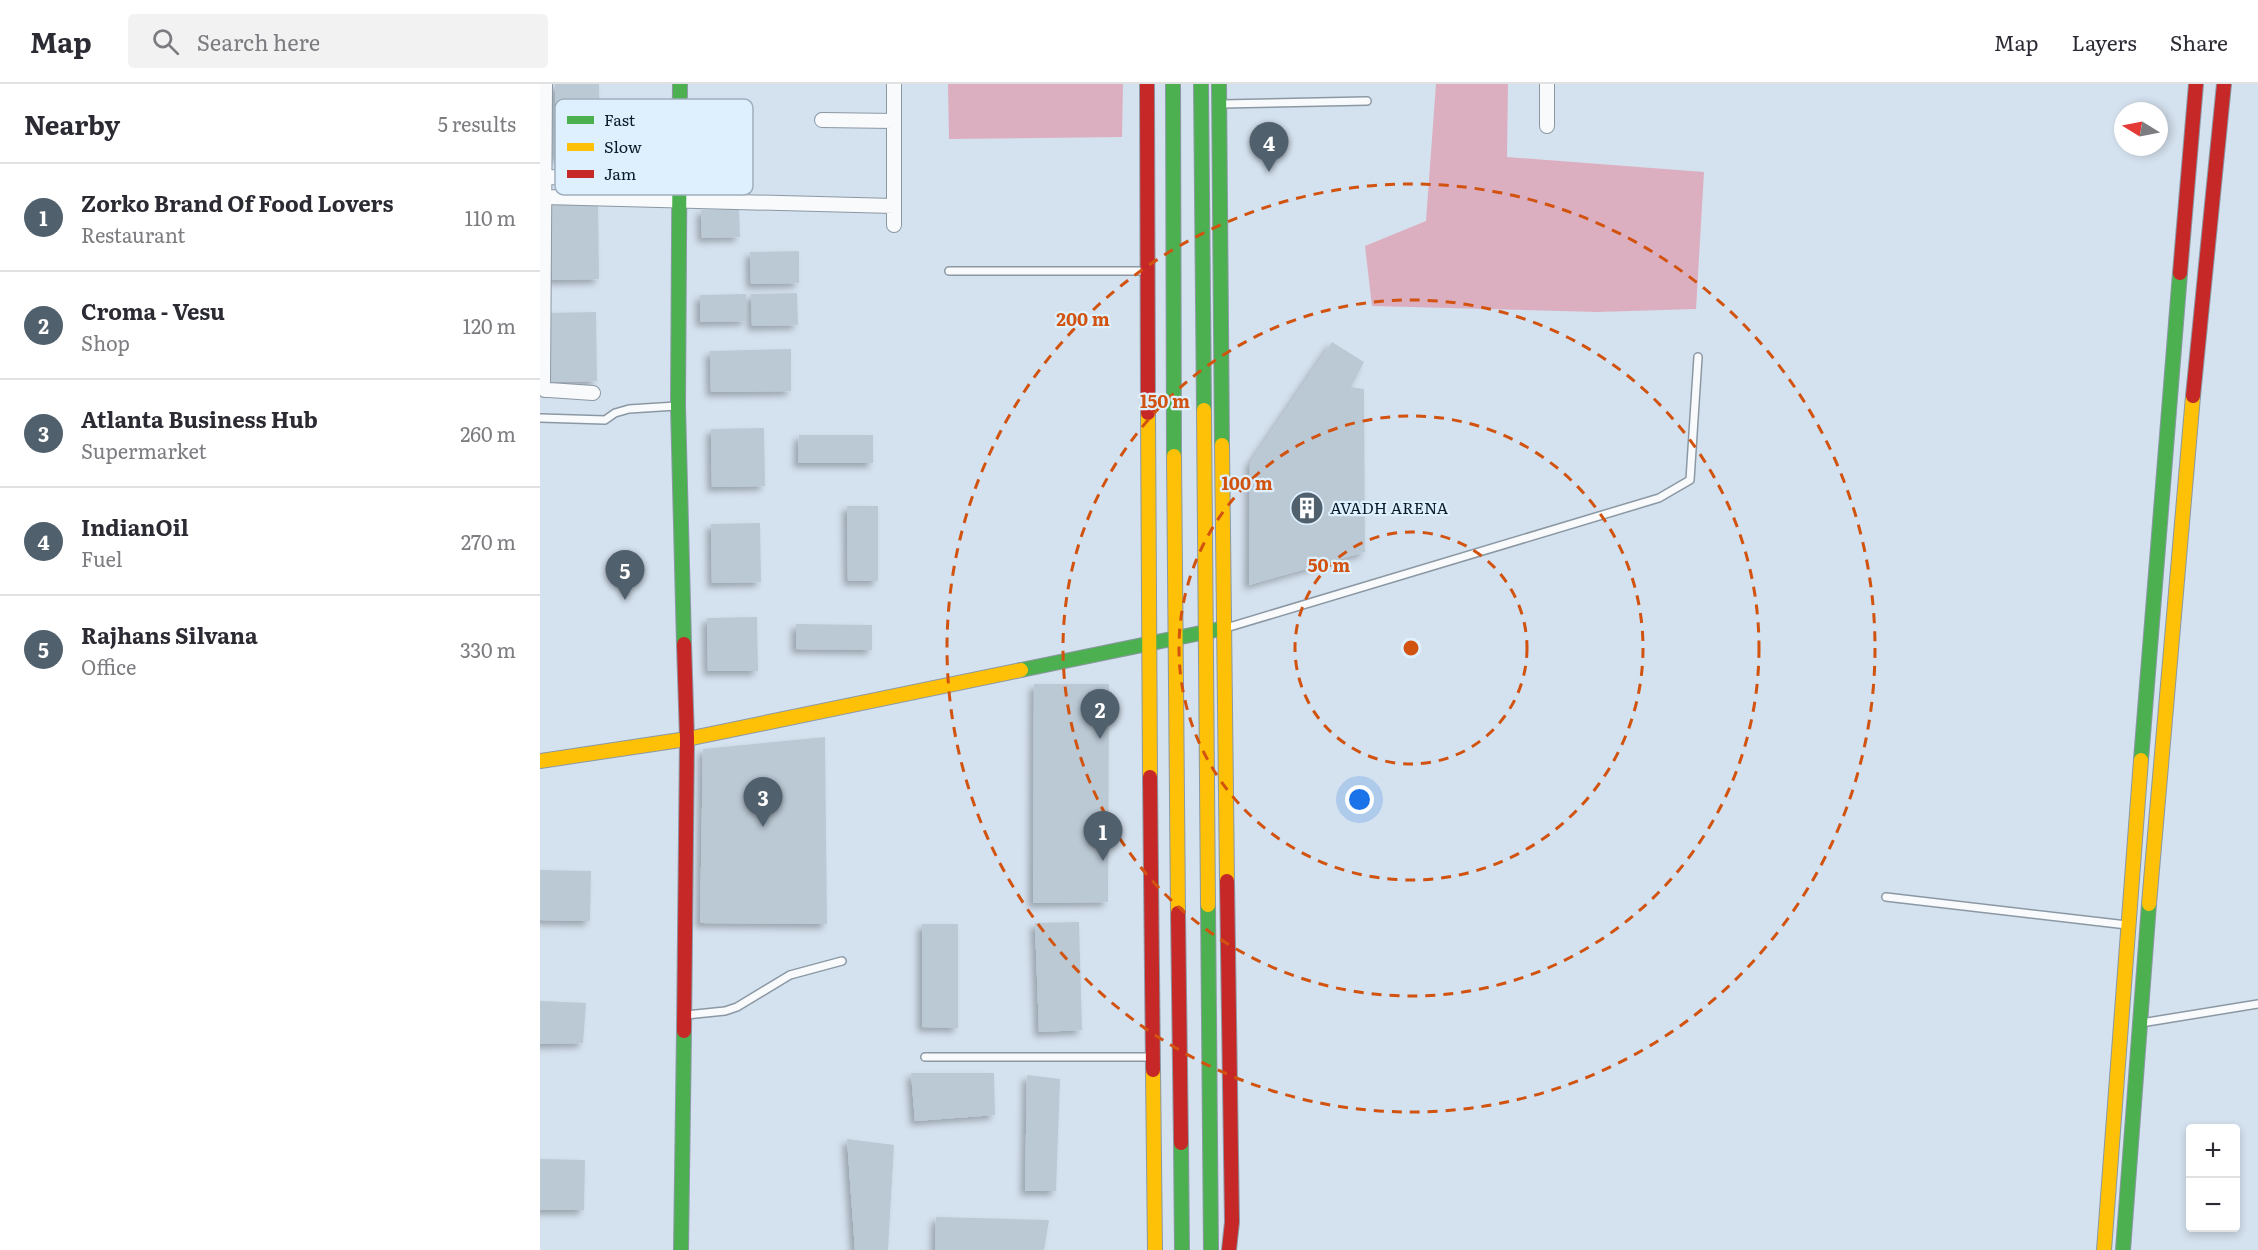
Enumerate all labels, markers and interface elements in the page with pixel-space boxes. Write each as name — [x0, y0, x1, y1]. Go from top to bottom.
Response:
search box — [128, 14, 548, 68]
text: Map — [30, 20, 92, 62]
icon: search — [149, 25, 182, 58]
text: Search here — [197, 25, 320, 58]
text: Map — [1994, 26, 2039, 57]
text: Layers — [2072, 26, 2137, 57]
text: Share — [2170, 26, 2228, 57]
legend — [555, 99, 753, 195]
north arrow — [2114, 102, 2168, 156]
text: Nearby — [24, 104, 120, 143]
text: Fast — [604, 107, 636, 131]
text: 5 results — [438, 108, 516, 138]
pin: 4 — [1250, 122, 1288, 172]
text: Slow — [604, 134, 642, 158]
text: Jam — [604, 161, 637, 185]
text: Zorko Brand Of Food Lovers — [81, 186, 393, 219]
text: 1 — [39, 202, 48, 232]
text: 110 m — [465, 202, 516, 232]
text: Restaurant — [81, 219, 185, 249]
text: Croma - Vesu — [81, 294, 225, 327]
text: 200 m — [1056, 305, 1110, 332]
text: 2 — [38, 310, 49, 340]
text: 120 m — [463, 310, 516, 340]
text: Shop — [81, 327, 130, 357]
text: 150 m — [1140, 387, 1190, 414]
text: Atlanta Business Hub — [81, 402, 318, 435]
text: 3 — [38, 418, 49, 448]
text: 260 m — [460, 418, 516, 448]
text: Supermarket — [81, 435, 207, 465]
text: 100 m — [1221, 469, 1273, 496]
building icon: AVADH ARENA — [1289, 490, 1325, 526]
place label: AVADH ARENA — [1330, 495, 1449, 519]
text: IndianOil — [81, 510, 189, 543]
text: 4 — [37, 526, 50, 556]
text: 270 m — [461, 526, 516, 556]
text: Fuel — [81, 543, 122, 573]
pin: 5 — [606, 550, 644, 600]
text: 50 m — [1308, 551, 1350, 578]
text: Rajhans Silvana — [81, 618, 258, 651]
text: 5 — [38, 634, 49, 664]
text: 330 m — [460, 634, 516, 664]
centre of rings — [1401, 638, 1421, 658]
text: Office — [81, 651, 136, 681]
pin: 2 — [1080, 690, 1120, 739]
pin: 3 — [744, 778, 782, 827]
your location — [1345, 785, 1374, 814]
pin: 1 — [1084, 812, 1122, 861]
map controls — [2186, 1124, 2240, 1232]
button: + — [2186, 1124, 2240, 1178]
button: − — [2186, 1178, 2240, 1232]

